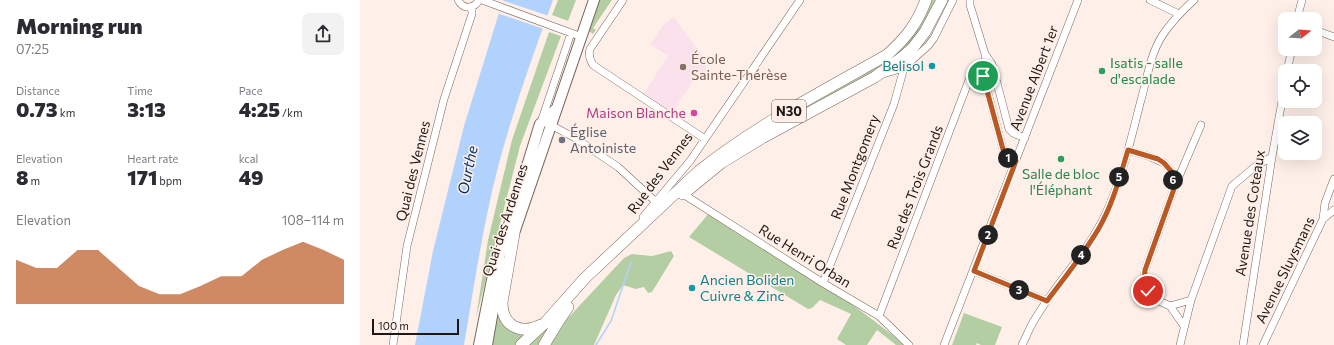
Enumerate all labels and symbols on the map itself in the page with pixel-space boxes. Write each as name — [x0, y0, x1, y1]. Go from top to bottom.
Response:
north arrow — [1278, 12, 1322, 56]
street label: Avenue Albert 1er — [1006, 22, 1062, 133]
place label: École Sainte-Thérèse — [691, 50, 787, 83]
place label: Isatis - salle d'escalade — [1110, 54, 1183, 87]
place label: Belisol — [882, 57, 924, 74]
pin — [966, 59, 1000, 93]
marker: Belisol — [927, 61, 937, 71]
marker: École Sainte-Thérèse — [678, 62, 688, 72]
marker: Isatis - salle d'escalade — [1097, 66, 1107, 76]
road number: N30 — [772, 100, 806, 122]
place label: Maison Blanche — [586, 104, 686, 121]
marker: Maison Blanche — [689, 108, 699, 118]
street label: Rue Montgomery — [827, 112, 882, 222]
street label: Quai des Vennes — [392, 119, 433, 223]
street label: Rue des Trois Grands — [883, 122, 946, 251]
place label: Église Antoiniste — [570, 123, 636, 156]
street label: Rue des Vennes — [623, 129, 696, 217]
marker: Église Antoiniste — [557, 135, 567, 145]
water label: Ourthe — [453, 144, 481, 196]
pin: 1 — [998, 148, 1018, 168]
street label: Avenue des Coteaux — [1231, 148, 1268, 277]
marker: Salle de bloc l'Éléphant — [1056, 154, 1066, 164]
street label: Quai des Ardennes — [478, 161, 531, 278]
place label: Salle de bloc l'Éléphant — [1022, 165, 1100, 198]
pin: 5 — [1109, 167, 1129, 187]
pin: 6 — [1163, 170, 1183, 190]
street label: Avenue Sluysmans — [1251, 214, 1318, 326]
street label: Rue Henri Orban — [756, 220, 855, 291]
pin: 2 — [978, 225, 998, 245]
pin: 4 — [1071, 245, 1091, 265]
place label: Ancien Boliden Cuivre & Zinc — [700, 271, 794, 304]
pin — [1131, 274, 1165, 308]
pin: 3 — [1009, 280, 1029, 300]
marker: Ancien Boliden Cuivre & Zinc — [687, 283, 697, 293]
scale bar — [372, 317, 459, 336]

